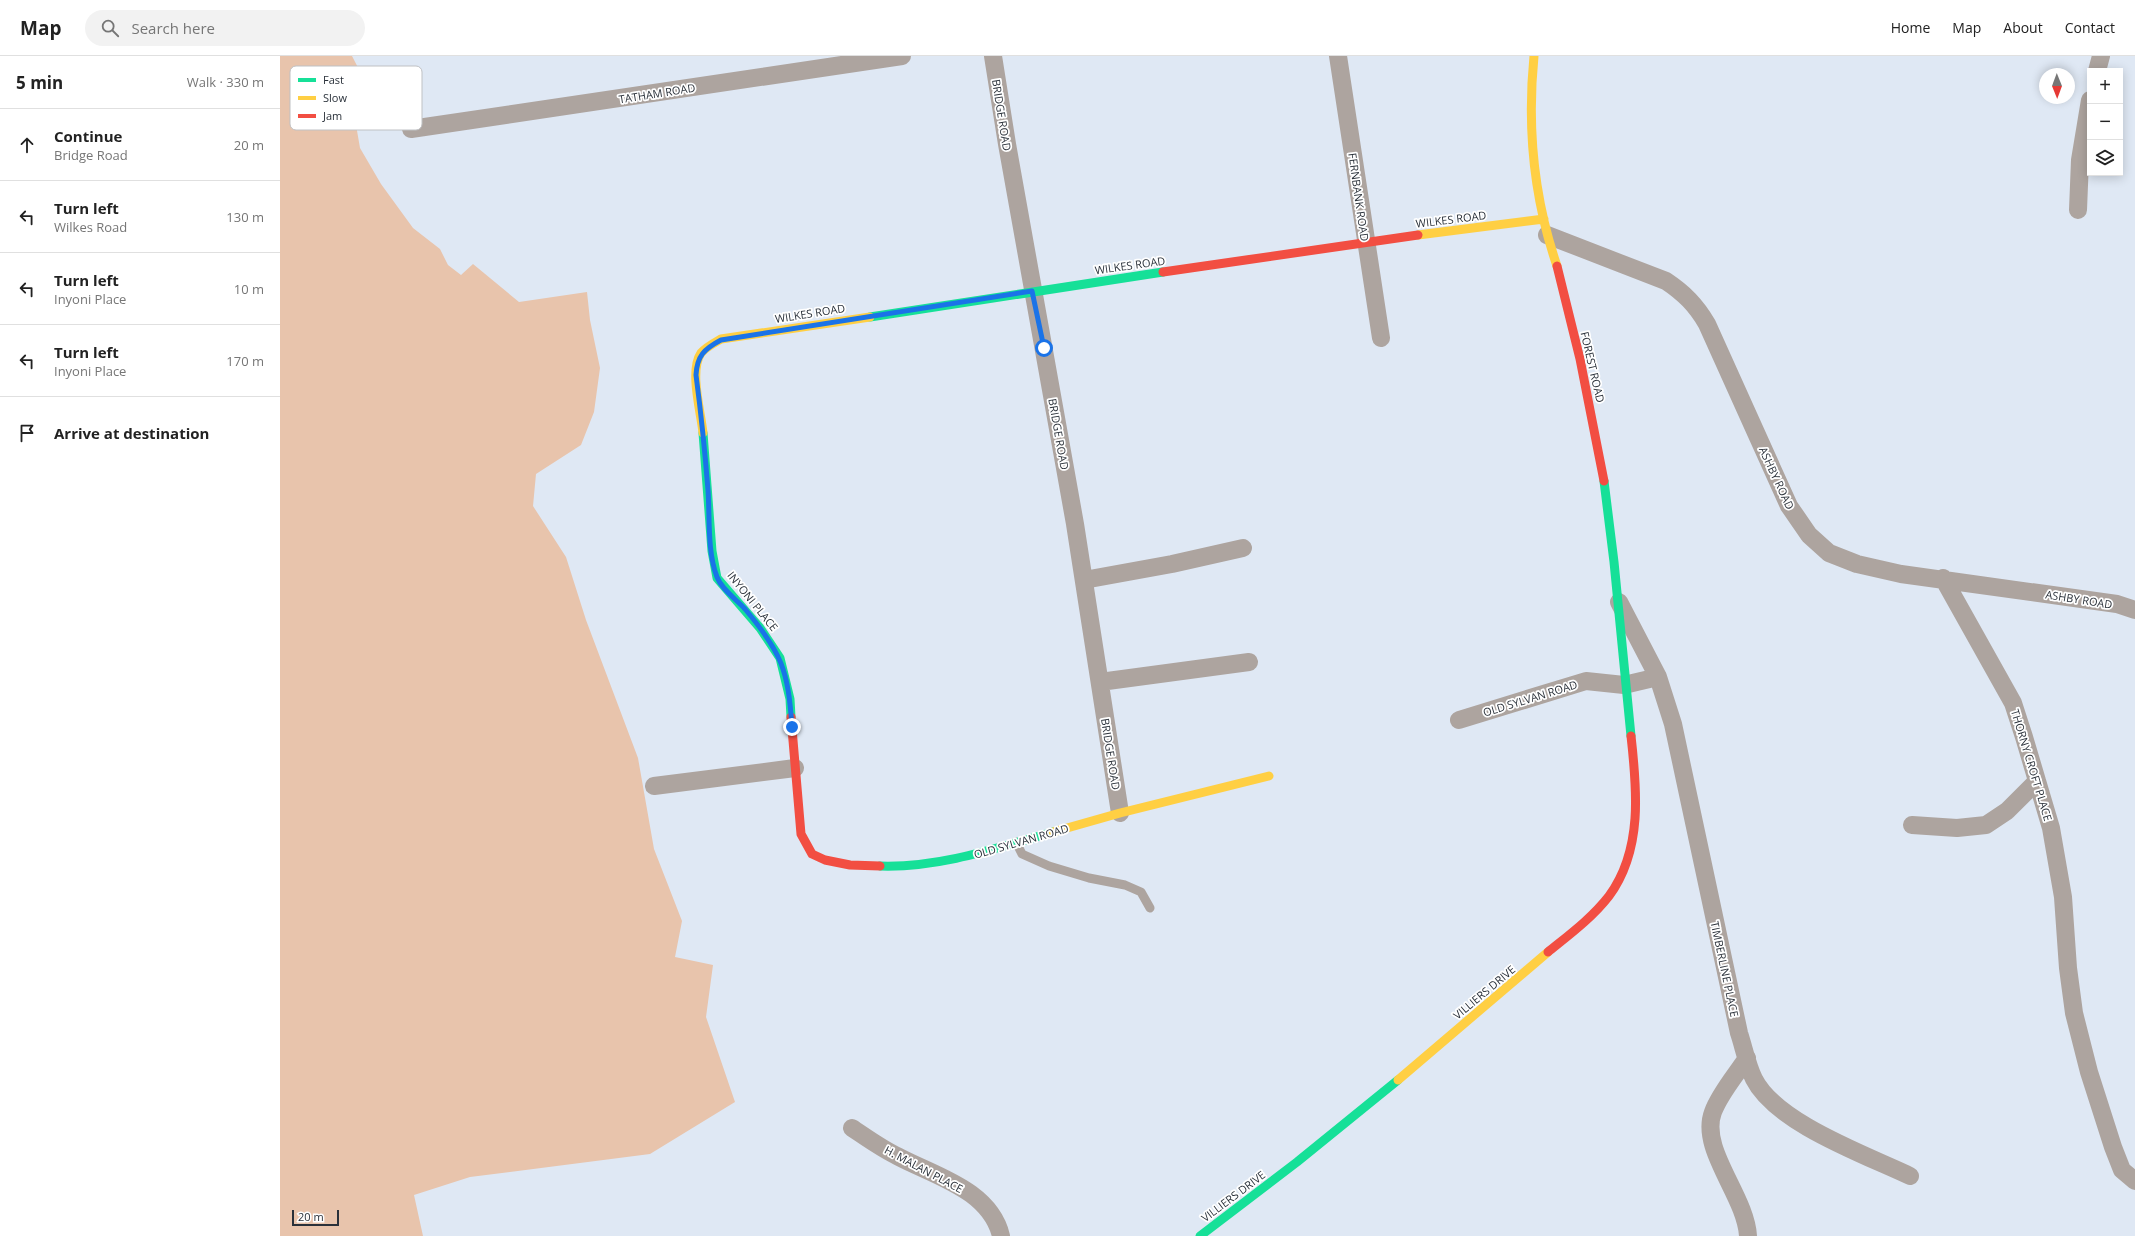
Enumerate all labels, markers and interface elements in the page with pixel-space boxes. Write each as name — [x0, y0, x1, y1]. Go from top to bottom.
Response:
search box — [85, 10, 365, 46]
text: Map — [20, 15, 61, 41]
icon: search — [99, 17, 121, 39]
text: Search here — [131, 18, 215, 38]
text: Home — [1891, 18, 1930, 37]
text: Map — [1952, 18, 1981, 37]
text: About — [2003, 18, 2043, 37]
text: Contact — [2065, 18, 2115, 37]
legend — [290, 66, 422, 130]
north arrow — [2039, 68, 2075, 104]
map controls — [2087, 68, 2123, 176]
button: + — [2087, 68, 2123, 104]
text: 5 min — [16, 71, 63, 94]
text: Fast — [323, 72, 344, 87]
text: Walk · 330 m — [187, 73, 264, 91]
street label: BRIDGE ROAD — [989, 78, 1015, 152]
street label: TATHAM ROAD — [618, 80, 696, 106]
text: Slow — [323, 90, 347, 105]
button: − — [2087, 104, 2123, 140]
text: Jam — [322, 108, 342, 123]
text: Continue — [54, 126, 122, 146]
icon: ahead — [16, 134, 38, 156]
text: 20 m — [234, 136, 264, 154]
button: layers — [2087, 140, 2123, 176]
text: Bridge Road — [54, 146, 128, 164]
street label: FERNBANK ROAD — [1345, 152, 1373, 242]
text: Turn left — [54, 198, 119, 218]
icon: left — [16, 206, 38, 228]
street label: WILKES ROAD — [1415, 207, 1487, 231]
text: 130 m — [226, 208, 264, 226]
text: Wilkes Road — [54, 218, 127, 236]
street label: WILKES ROAD — [1094, 253, 1166, 277]
text: Turn left — [54, 270, 119, 290]
icon: left — [16, 278, 38, 300]
text: 10 m — [234, 280, 264, 298]
text: Inyoni Place — [54, 290, 126, 308]
street label: WILKES ROAD — [774, 300, 846, 326]
street label: FOREST ROAD — [1578, 330, 1608, 404]
route start — [1035, 339, 1053, 357]
text: Turn left — [54, 342, 119, 362]
icon: left — [16, 350, 38, 372]
text: 170 m — [226, 352, 264, 370]
text: Inyoni Place — [54, 362, 126, 380]
street label: BRIDGE ROAD — [1045, 397, 1073, 471]
icon: arrive — [16, 422, 38, 444]
text: Arrive at destination — [54, 423, 209, 443]
street label: ASHBY ROAD — [1756, 444, 1798, 512]
street label: INYONI PLACE — [724, 568, 782, 634]
street label: ASHBY ROAD — [2044, 586, 2114, 612]
street label: OLD SYLVAN ROAD — [1481, 676, 1579, 719]
street label: THORNY CROFT PLACE — [2008, 707, 2056, 823]
street label: BRIDGE ROAD — [1098, 717, 1124, 791]
route end — [783, 718, 801, 736]
street label: OLD SYLVAN ROAD — [972, 820, 1070, 862]
street label: TIMBERLINE PLACE — [1708, 920, 1742, 1018]
street label: VILLIERS DRIVE — [1450, 962, 1518, 1022]
street label: H. MALAN PLACE — [882, 1142, 966, 1196]
street label: VILLIERS DRIVE — [1198, 1167, 1268, 1225]
scale bar — [292, 1208, 339, 1227]
text: 20 m — [298, 1209, 324, 1224]

